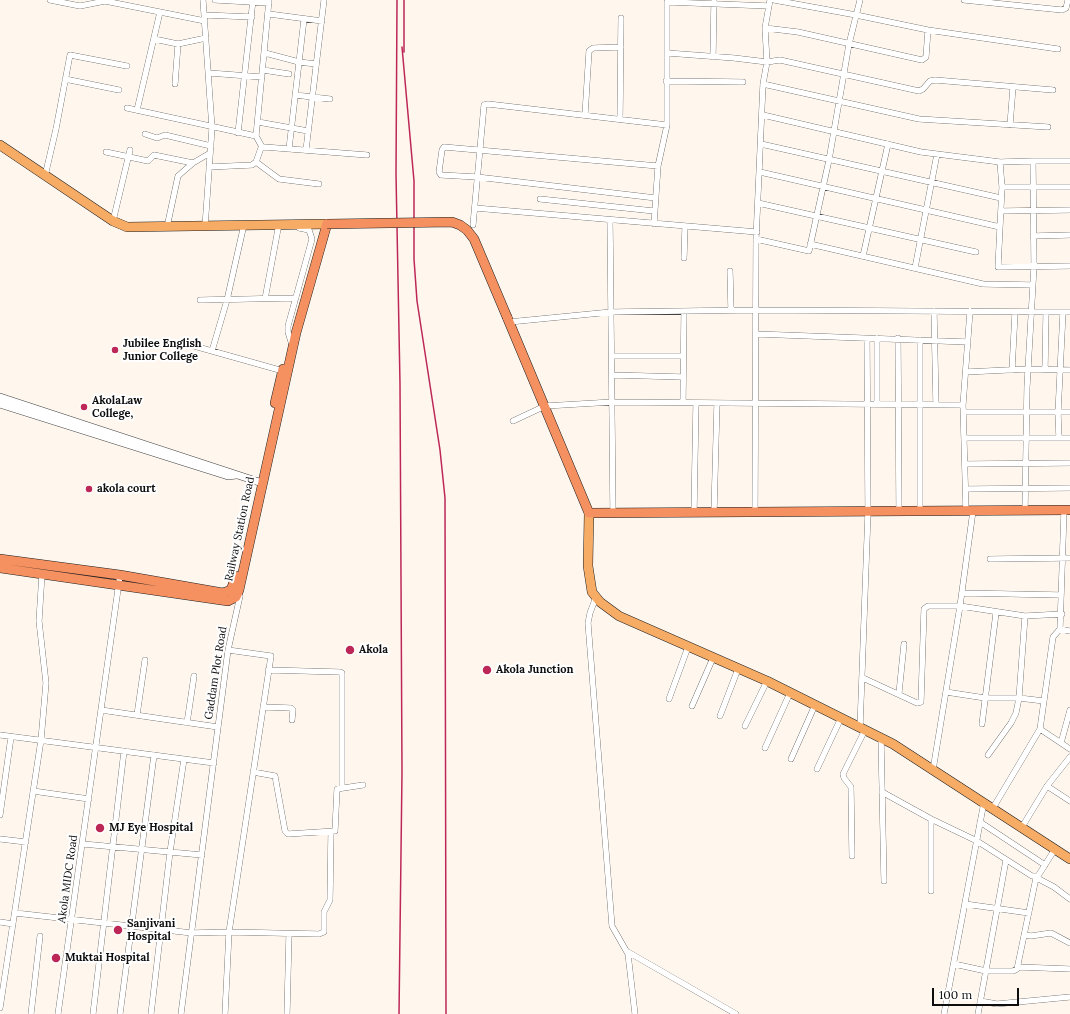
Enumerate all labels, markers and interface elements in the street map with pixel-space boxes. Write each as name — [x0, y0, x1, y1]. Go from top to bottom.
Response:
place label: Jubilee English Junior College — [123, 337, 202, 363]
marker: Jubilee English Junior College — [110, 345, 120, 355]
place label: AkolaLaw College, — [92, 394, 142, 420]
marker: AkolaLaw College, — [79, 402, 89, 412]
street label: Railway Station Road — [222, 476, 258, 582]
place label: akola court — [97, 482, 156, 496]
marker: akola court — [84, 484, 94, 494]
street label: Gaddam Plot Road — [202, 625, 230, 721]
place label: Akola — [359, 643, 388, 657]
marker: Akola — [344, 644, 356, 656]
place label: Akola Junction — [496, 663, 574, 677]
marker: Akola Junction — [481, 664, 493, 676]
place label: MJ Eye Hospital — [109, 821, 193, 835]
marker: MJ Eye Hospital — [94, 822, 106, 834]
street label: Akola MIDC Road — [55, 834, 81, 924]
place label: Sanjivani Hospital — [127, 917, 175, 943]
marker: Sanjivani Hospital — [112, 924, 124, 936]
place label: Muktai Hospital — [65, 951, 150, 965]
marker: Muktai Hospital — [50, 952, 62, 964]
scale bar — [934, 980, 1021, 1006]
text: 100 m — [939, 987, 972, 1002]

